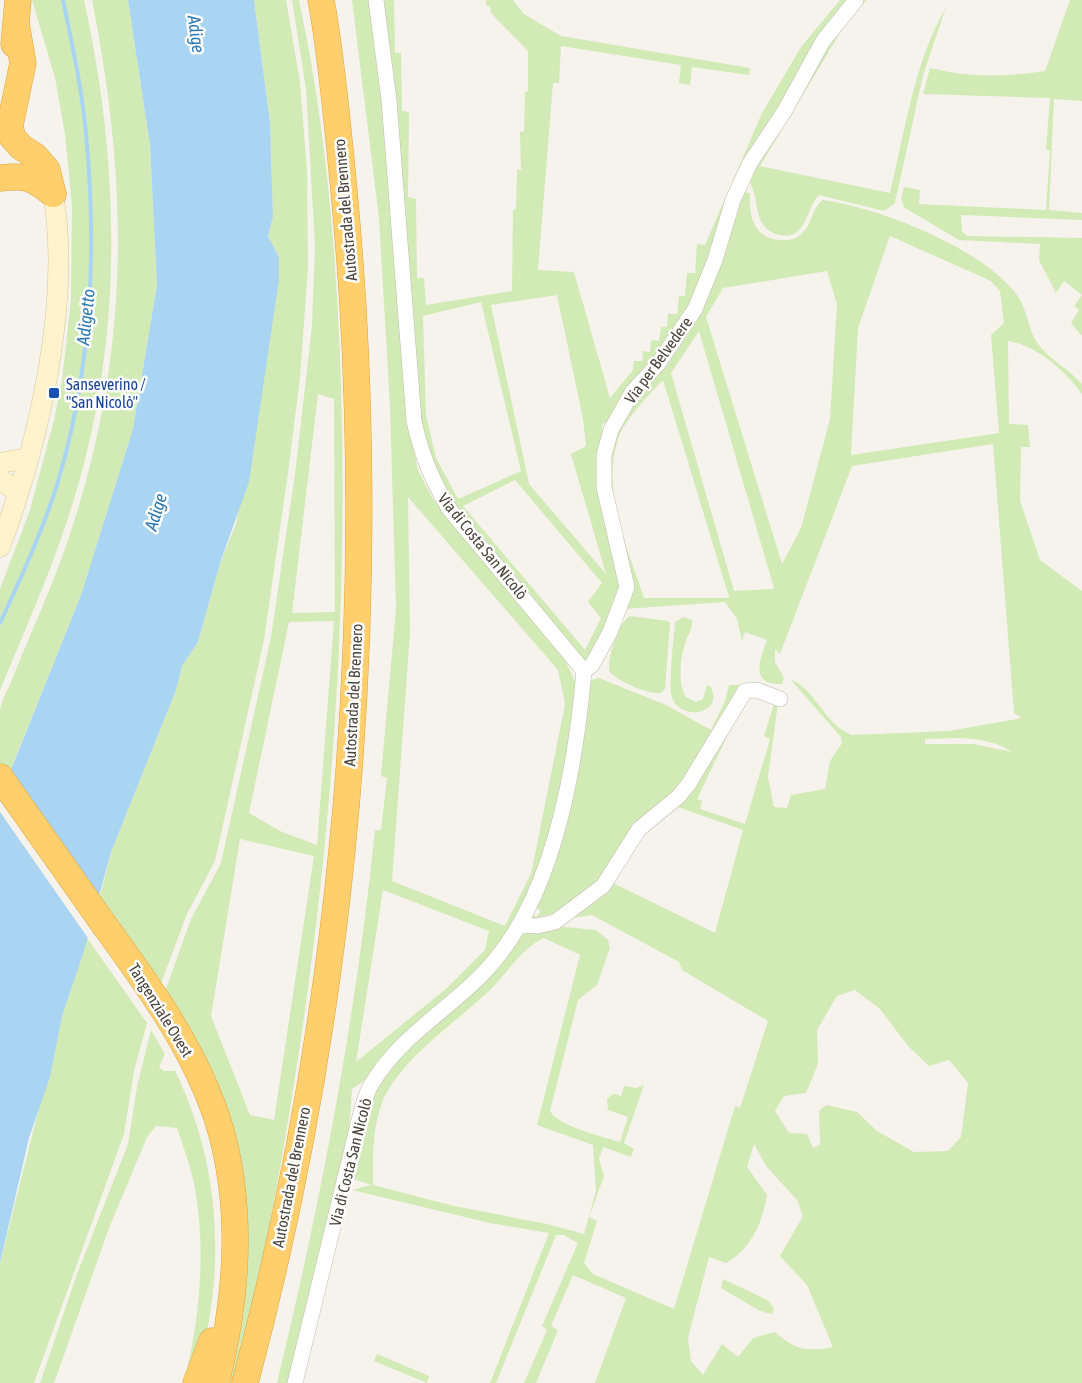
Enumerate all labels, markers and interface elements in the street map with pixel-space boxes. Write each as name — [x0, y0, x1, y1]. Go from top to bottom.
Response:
water label: Adige — [183, 13, 210, 54]
street label: Autostrada del Brennero — [330, 138, 360, 282]
water label: Adigetto — [72, 288, 99, 347]
street label: Via per Belvedere — [621, 313, 696, 407]
place label: Sanseverino / "San Nicolò" — [66, 375, 146, 411]
marker: Sanseverino / "San Nicolò" — [47, 386, 61, 400]
street label: Via di Costa San Nicolò — [435, 489, 531, 603]
water label: Adige — [140, 491, 171, 534]
street label: Autostrada del Brennero — [340, 623, 366, 767]
street label: Tangenziale Ovest — [124, 960, 197, 1061]
street label: Via di Costa San Nicolò — [325, 1096, 375, 1228]
street label: Autostrada del Brennero — [269, 1105, 313, 1249]

